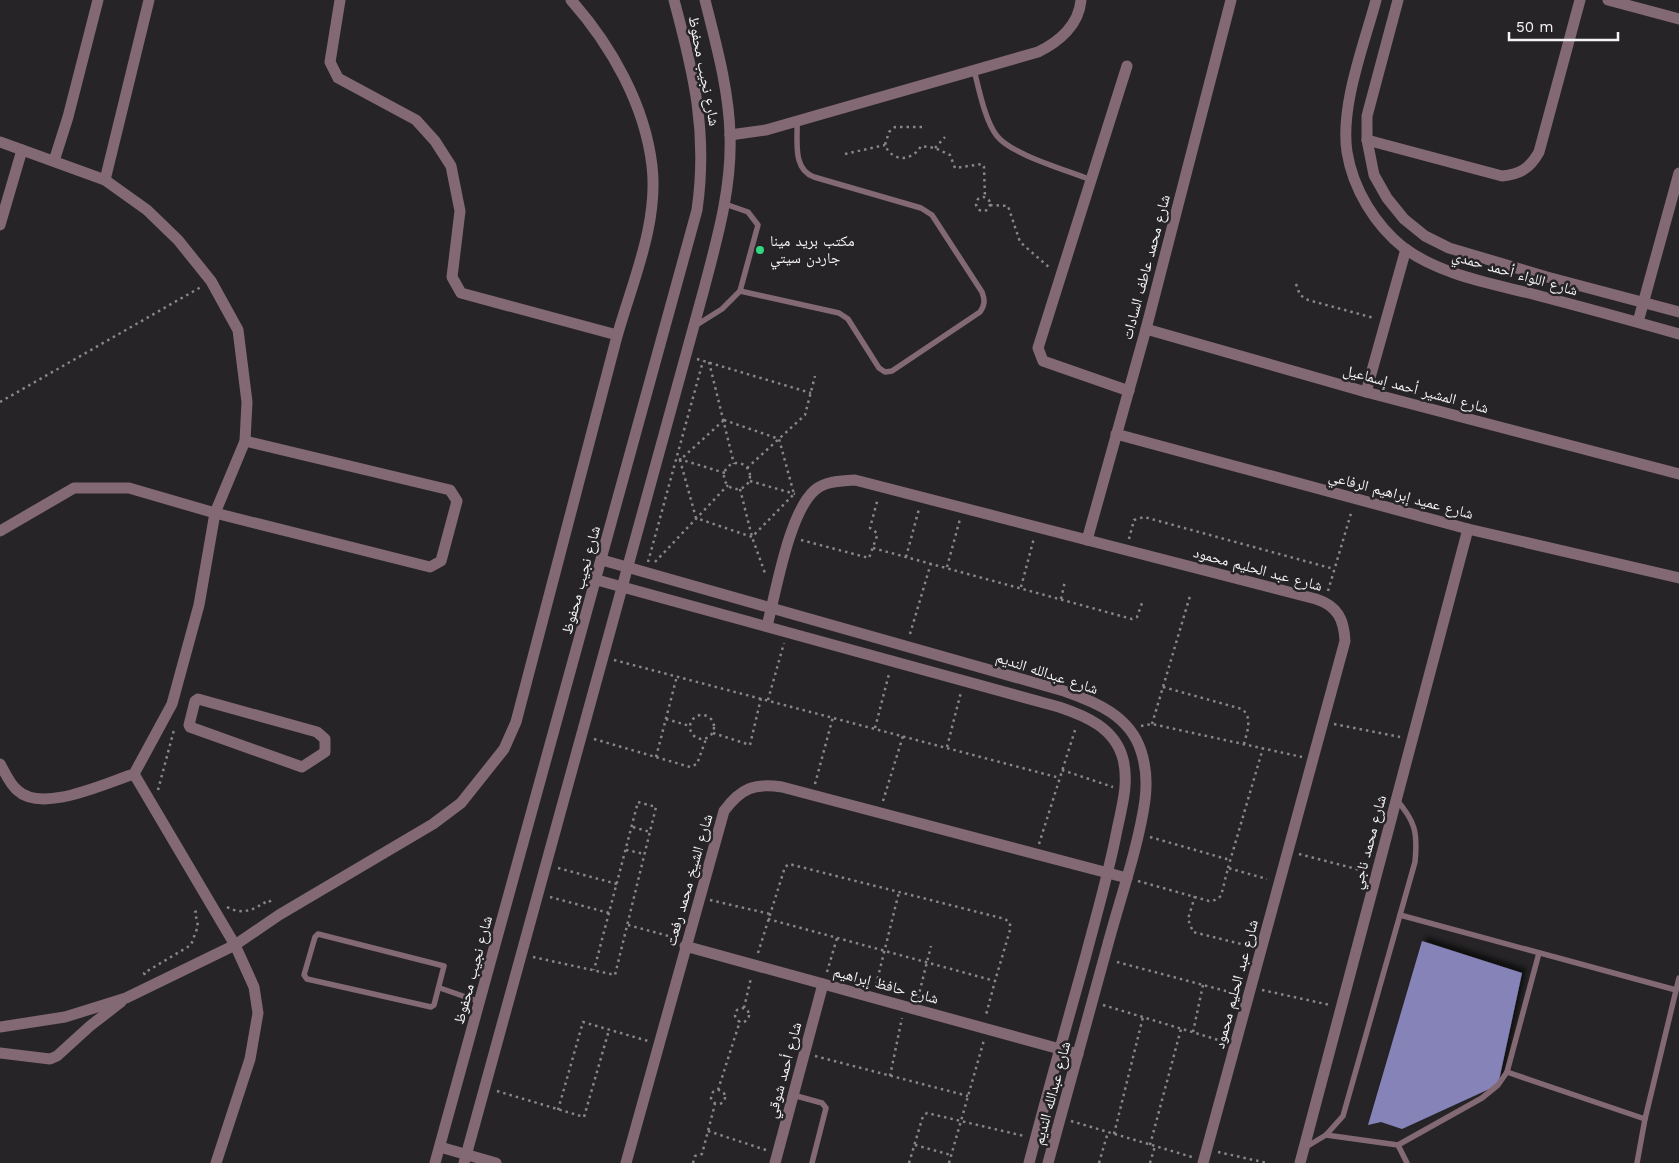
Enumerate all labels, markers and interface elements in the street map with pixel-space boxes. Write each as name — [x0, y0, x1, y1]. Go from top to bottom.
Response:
scale bar — [1509, 10, 1618, 42]
street label: شارع نجيب محفوظ — [684, 14, 724, 128]
text: 50 m — [1516, 18, 1553, 36]
street label: شارع محمد عاطف السادات — [1118, 192, 1175, 342]
place label: مكتب بريد مينا جاردن سيتي — [770, 232, 855, 270]
marker: مكتب بريد مينا جاردن سيتي — [754, 244, 766, 256]
street label: شارع اللواء أحمد حمدي — [1449, 246, 1580, 302]
street label: شارع المشير أحمد إسماعيل — [1341, 361, 1491, 418]
street label: شارع عميد إبراهيم الرفاعي — [1326, 467, 1476, 526]
street label: شارع نجيب محفوظ — [558, 524, 605, 637]
street label: شارع عبد الحليم محمود — [1191, 543, 1325, 596]
street label: شارع عبدالله النديم — [993, 648, 1100, 699]
street label: شارع محمد ناجي — [1348, 793, 1393, 892]
street label: شارع الشيخ محمد رفعت — [662, 812, 717, 948]
street label: شارع نجيب محفوظ — [450, 914, 497, 1027]
street label: شارع عبد الحليم محمود — [1210, 917, 1263, 1051]
street label: شارع حافظ إبراهيم — [831, 962, 941, 1009]
street label: شارع أحمد شوقي — [763, 1020, 808, 1121]
street label: شارع عبدالله النديم — [1030, 1039, 1075, 1147]

